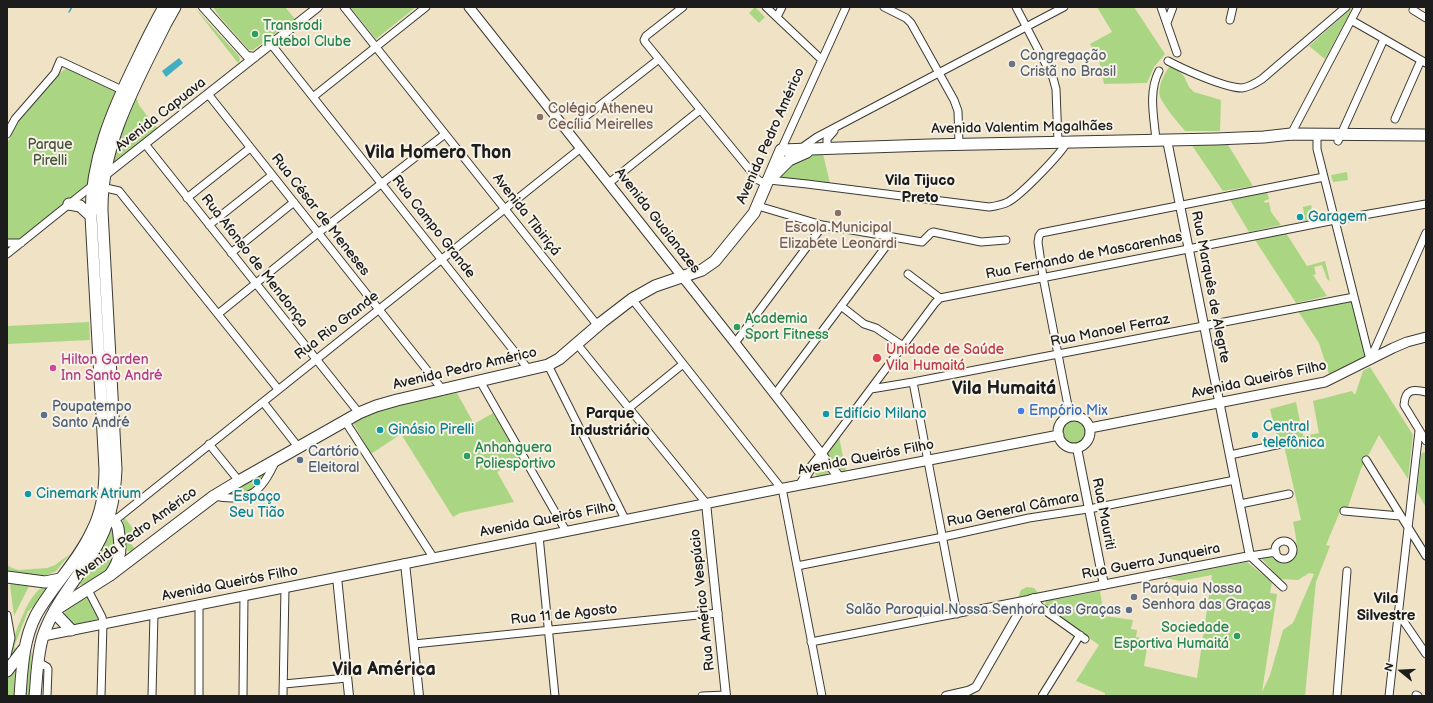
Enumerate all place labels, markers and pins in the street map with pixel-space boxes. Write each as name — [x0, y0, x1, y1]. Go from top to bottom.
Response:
place label: Transrodi Futebol Clube — [263, 18, 351, 50]
marker: Transrodi Futebol Clube — [250, 29, 260, 39]
place label: Congregação Cristã no Brasil — [1020, 48, 1116, 80]
marker: Congregação Cristã no Brasil — [1007, 59, 1017, 69]
place label: Colégio Atheneu Cecília Meirelles — [548, 101, 653, 134]
marker: Colégio Atheneu Cecília Meirelles — [535, 112, 545, 122]
marker: Escola Municipal Elizabete Leonardi — [833, 208, 843, 218]
place label: Garagem — [1308, 209, 1367, 225]
marker: Garagem — [1295, 212, 1305, 222]
place label: Escola Municipal Elizabete Leonardi — [779, 220, 897, 252]
place label: Academia Sport Fitness — [745, 311, 829, 344]
marker: Academia Sport Fitness — [732, 322, 742, 332]
place label: Unidade de Saúde Vila Humaitá — [886, 342, 1004, 374]
place label: Hilton Garden Inn Santo André — [61, 352, 162, 384]
marker: Unidade de Saúde Vila Humaitá — [871, 352, 883, 364]
marker: Hilton Garden Inn Santo André — [48, 363, 58, 373]
place label: Poupatempo Santo André — [52, 399, 132, 432]
place label: Empório Mix — [1029, 403, 1108, 419]
place label: Edifício Milano — [834, 406, 927, 422]
marker: Empório Mix — [1016, 406, 1026, 416]
marker: Edifício Milano — [821, 409, 831, 419]
marker: Poupatempo Santo André — [39, 410, 49, 420]
place label: Central telefônica — [1263, 419, 1325, 452]
place label: Ginásio Pirelli — [388, 422, 474, 438]
marker: Ginásio Pirelli — [375, 425, 385, 435]
marker: Central telefônica — [1250, 430, 1260, 440]
place label: Anhanguera Poliesportivo — [475, 440, 556, 472]
place label: Cartório Eleitoral — [308, 444, 359, 476]
marker: Anhanguera Poliesportivo — [462, 451, 472, 461]
marker: Cartório Eleitoral — [295, 455, 305, 465]
marker: Espaço Seu Tião — [252, 477, 262, 487]
place label: Cinemark Atrium — [36, 486, 141, 502]
marker: Cinemark Atrium — [23, 489, 33, 499]
place label: Espaço Seu Tião — [229, 489, 285, 522]
place label: Paróquia Nossa Senhora das Graças — [1142, 581, 1271, 614]
marker: Paróquia Nossa Senhora das Graças — [1129, 592, 1139, 602]
place label: Salão Paroquial Nossa Senhora das Graças — [846, 602, 1121, 618]
marker: Salão Paroquial Nossa Senhora das Graças — [1124, 605, 1134, 615]
place label: Sociedade Esportiva Humaitá — [1114, 620, 1229, 652]
marker: Sociedade Esportiva Humaitá — [1232, 631, 1242, 641]

